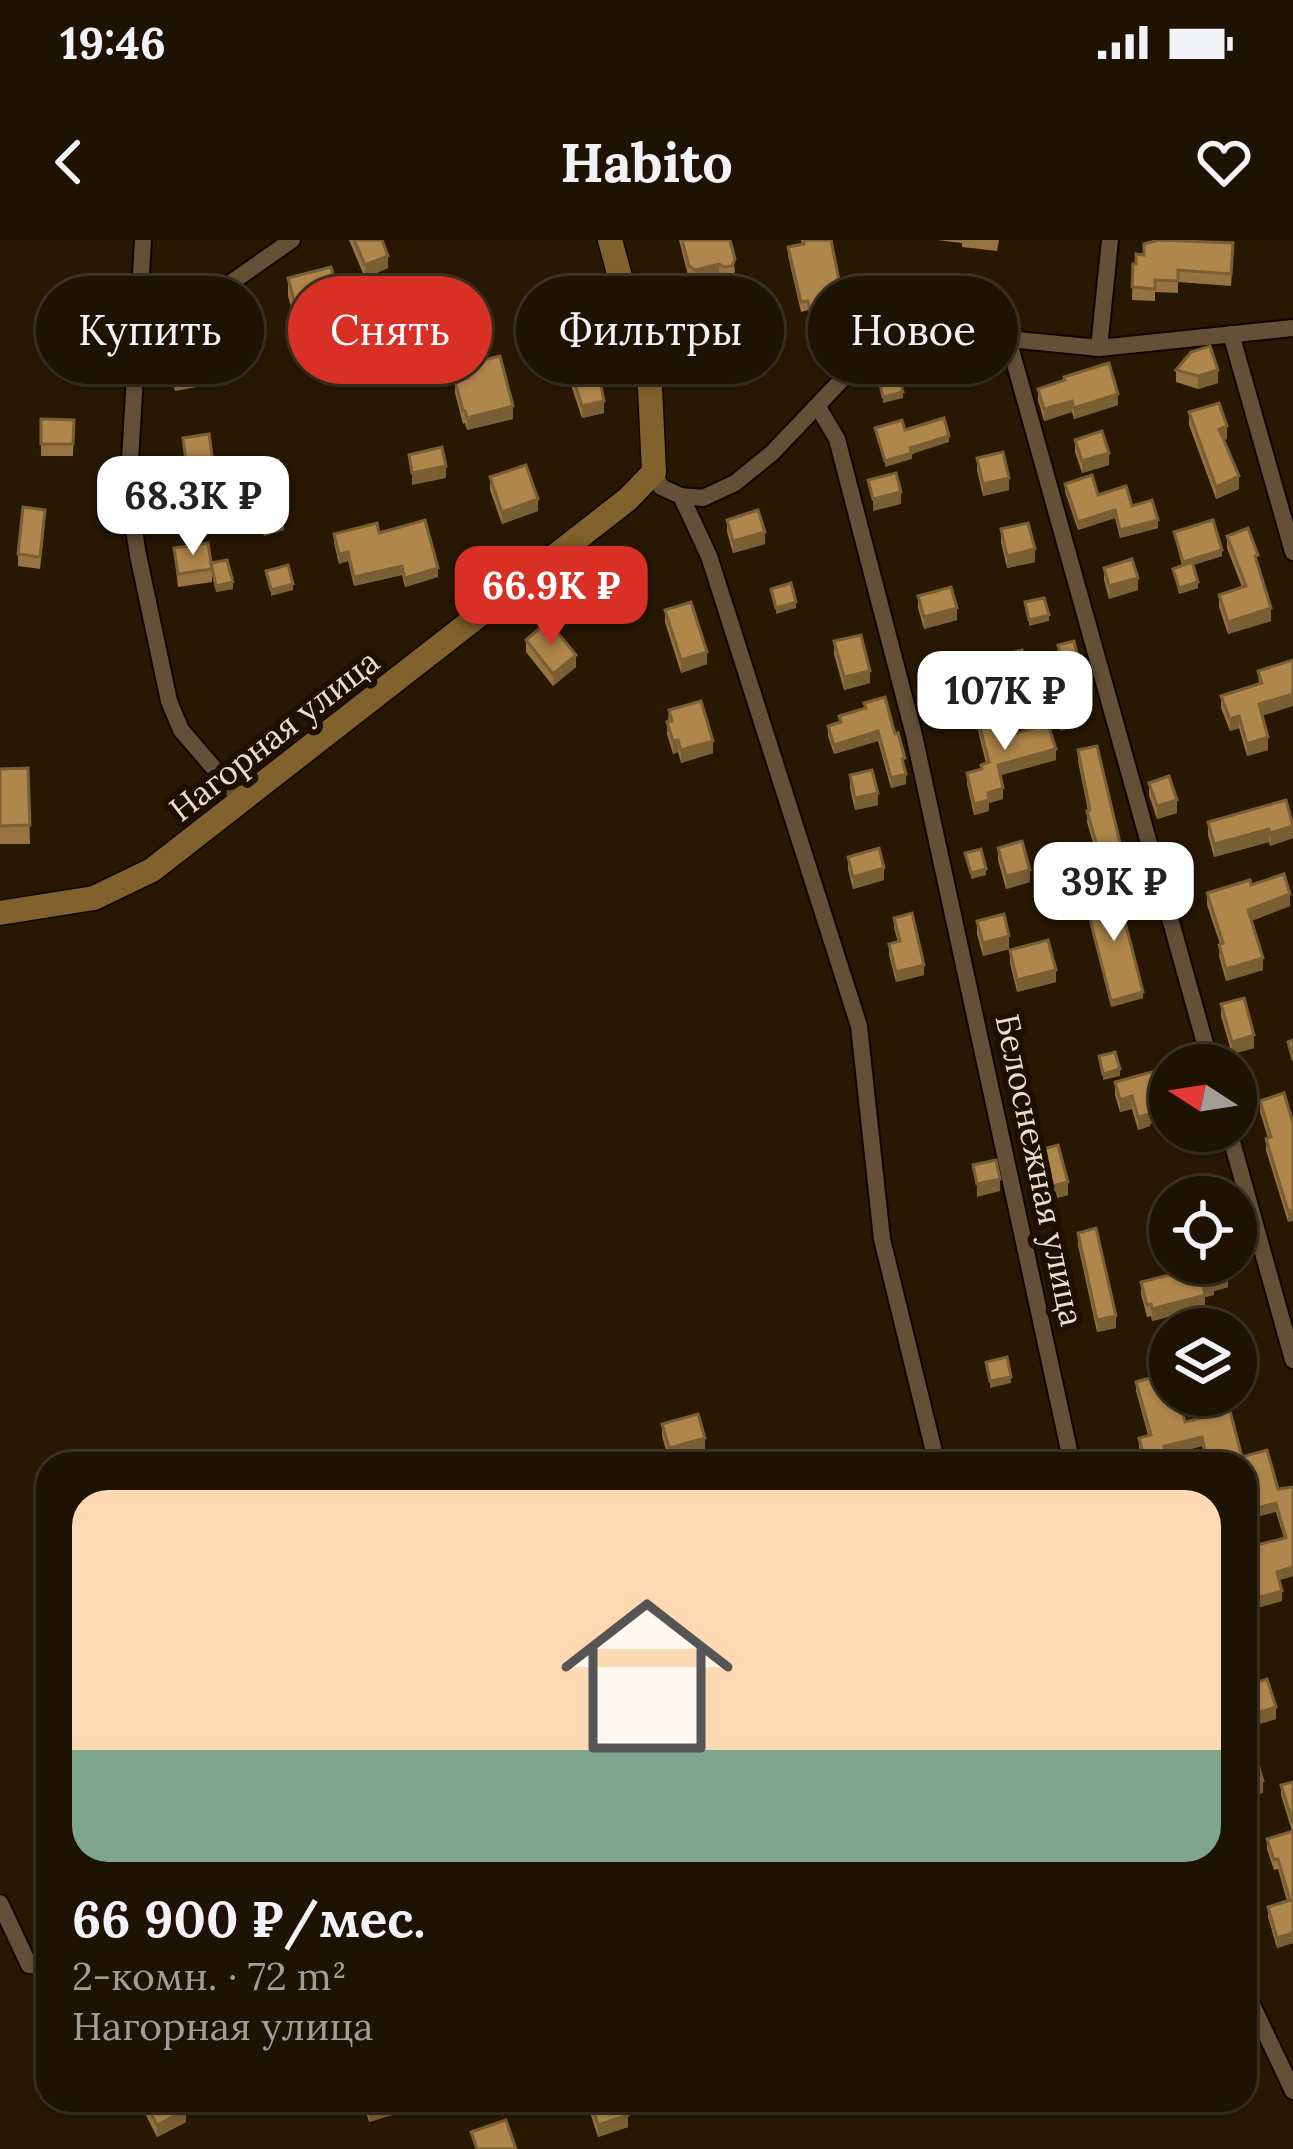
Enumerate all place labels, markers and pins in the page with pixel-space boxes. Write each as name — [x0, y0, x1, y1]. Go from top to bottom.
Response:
pin: 68.3K ₽ — [82, 456, 304, 558]
pin: 66.9K ₽ — [440, 546, 662, 648]
pin: 107K ₽ — [907, 651, 1103, 753]
pin: 39K ₽ — [1030, 842, 1198, 944]

